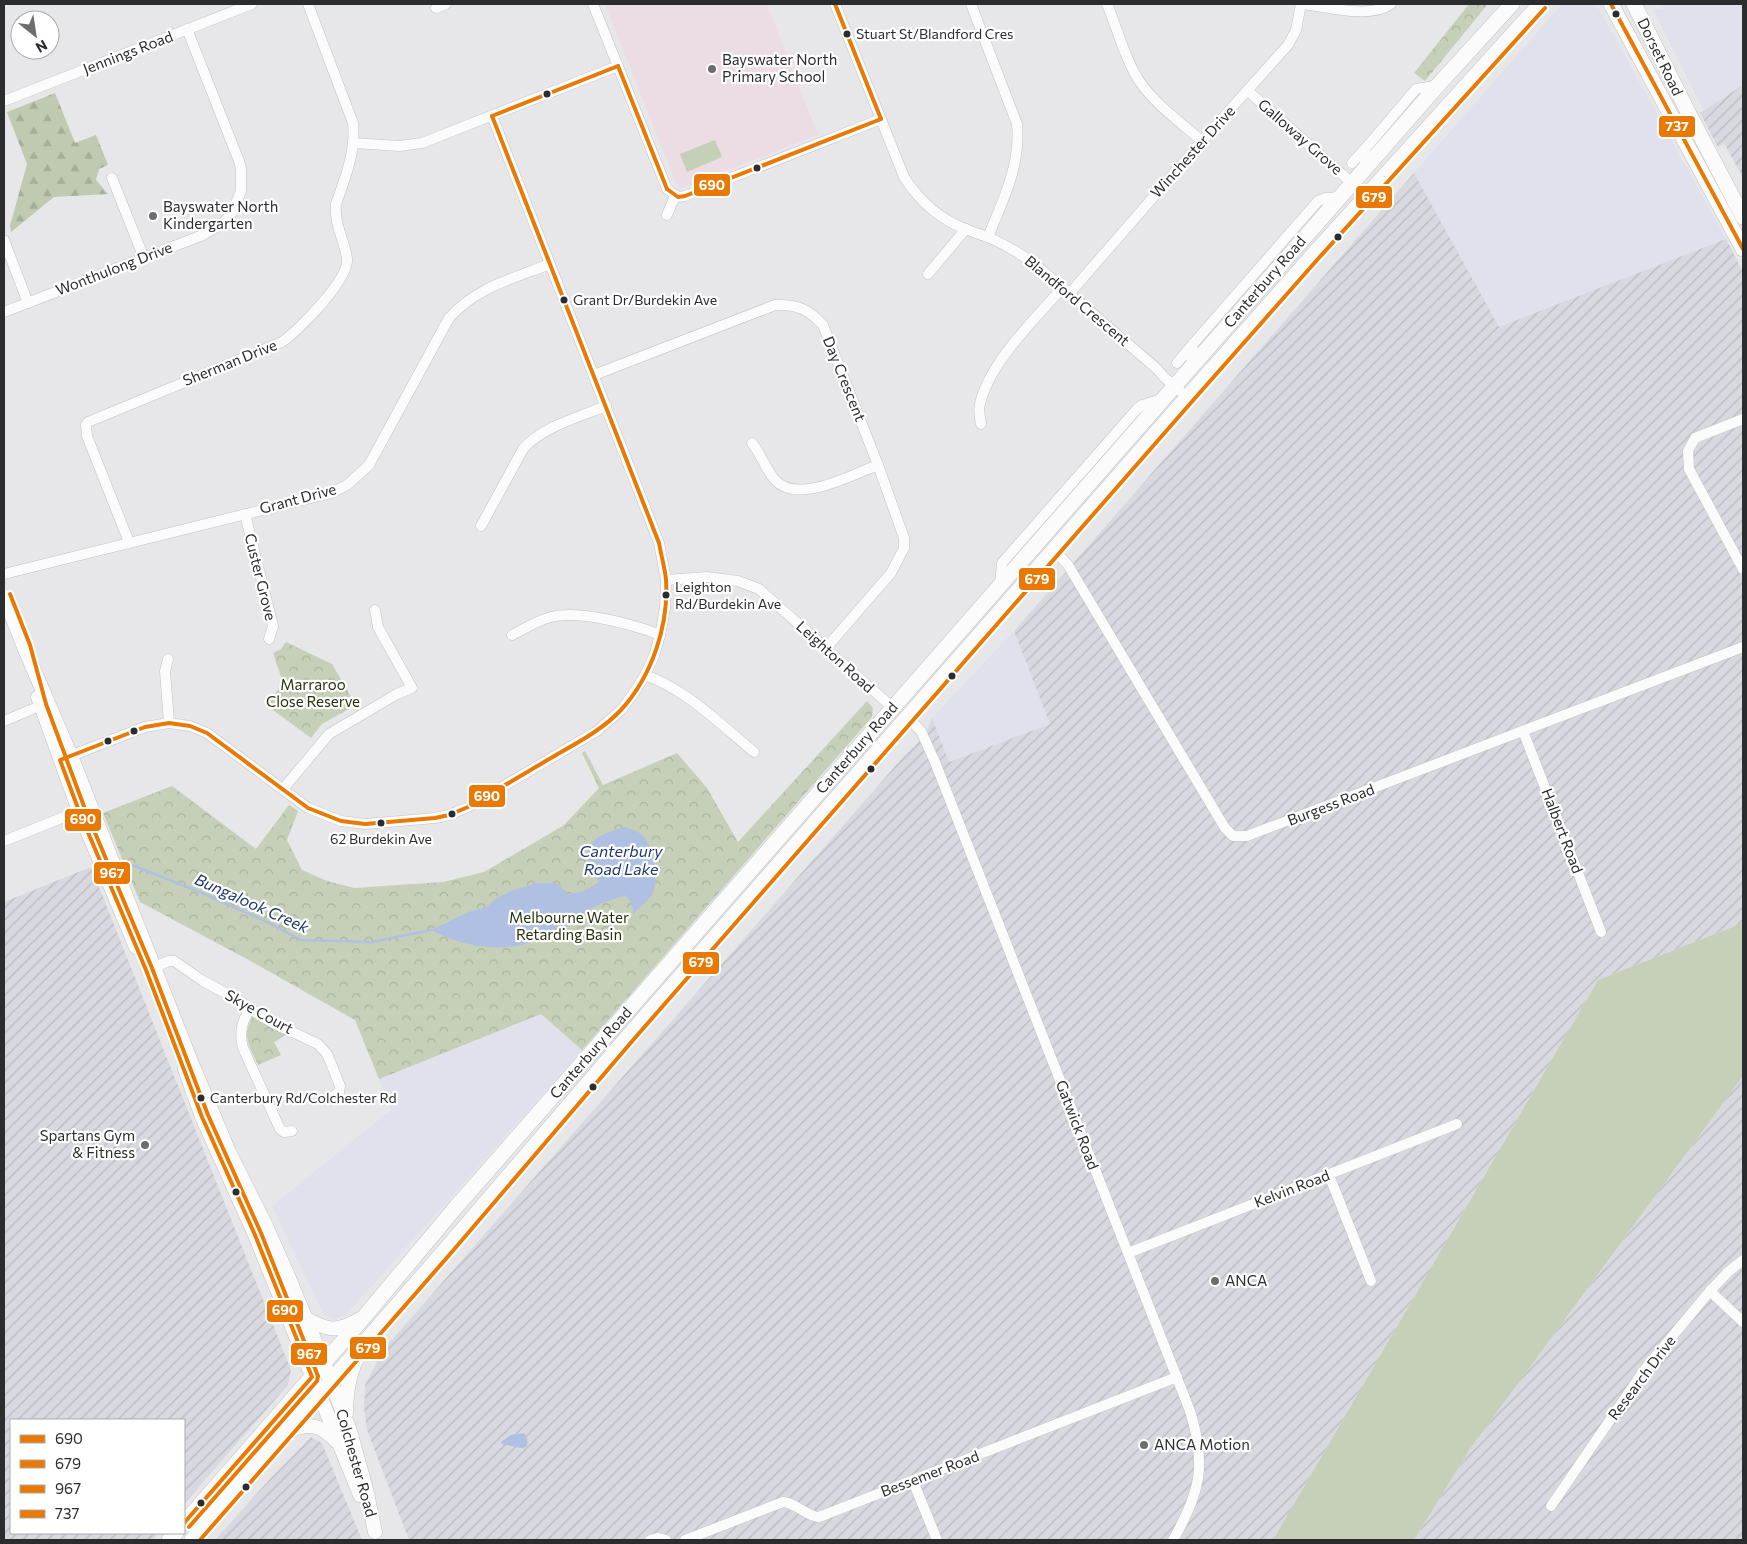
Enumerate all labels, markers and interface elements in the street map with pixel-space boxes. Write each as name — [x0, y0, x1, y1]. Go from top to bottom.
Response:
unlabelled marker — [1611, 9, 1621, 19]
north arrow — [10, 10, 60, 60]
street label: Dorset Road — [1634, 15, 1687, 98]
place label: Stuart St/Blandford Cres — [856, 25, 1013, 42]
street label: Jennings Road — [80, 27, 175, 77]
marker: Stuart St/Blandford Cres — [842, 29, 852, 39]
text: N — [33, 37, 51, 57]
place label: Bayswater North Primary School — [722, 50, 837, 85]
marker: Bayswater North Primary School — [706, 63, 718, 75]
unlabelled marker — [542, 89, 552, 99]
street label: Galloway Grove — [1255, 95, 1347, 178]
street label: Winchester Drive — [1146, 102, 1238, 201]
line badge: 737 — [1658, 115, 1696, 138]
text: 737 — [1665, 117, 1689, 134]
unlabelled marker — [752, 163, 762, 173]
line badge: 690 — [693, 173, 731, 197]
text: 690 — [699, 176, 725, 193]
line badge: 679 — [1355, 185, 1393, 209]
text: 679 — [1362, 188, 1387, 205]
place label: Bayswater North Kindergarten — [163, 197, 278, 232]
marker: Bayswater North Kindergarten — [147, 210, 159, 222]
street label: Canterbury Road — [1220, 232, 1309, 331]
unlabelled marker — [1333, 232, 1343, 242]
street label: Wonthulong Drive — [53, 237, 175, 299]
street label: Blandford Crescent — [1022, 251, 1134, 349]
place label: Grant Dr/Burdekin Ave — [573, 291, 717, 308]
marker: Grant Dr/Burdekin Ave — [559, 295, 569, 305]
street label: Day Crescent — [820, 333, 870, 424]
street label: Sherman Drive — [180, 335, 279, 389]
street label: Grant Drive — [257, 479, 338, 517]
street label: Custer Grove — [241, 531, 280, 622]
line badge: 679 — [1018, 567, 1056, 591]
text: 679 — [1025, 570, 1050, 587]
place label: Leighton Rd/Burdekin Ave — [675, 578, 781, 612]
marker: Leighton Rd/Burdekin Ave — [661, 590, 671, 600]
street label: Leighton Road — [793, 617, 878, 696]
unlabelled marker — [947, 671, 957, 681]
park label: Marraroo Close Reserve — [266, 675, 360, 710]
street label: Canterbury Road — [812, 698, 901, 797]
unlabelled marker — [129, 726, 139, 736]
unlabelled marker — [103, 736, 113, 746]
unlabelled marker — [866, 764, 876, 774]
street label: Burgess Road — [1285, 779, 1377, 829]
line badge: 690 — [468, 784, 506, 808]
street label: Halbert Road — [1538, 786, 1587, 876]
text: 690 — [474, 787, 500, 804]
line badge: 690 — [64, 808, 102, 832]
unlabelled marker — [447, 809, 457, 819]
text: 690 — [70, 810, 96, 827]
marker: 62 Burdekin Ave — [376, 818, 386, 828]
place label: 62 Burdekin Ave — [330, 830, 432, 847]
water label: Canterbury Road Lake — [580, 841, 663, 878]
line badge: 967 — [93, 861, 131, 885]
text: 967 — [100, 864, 125, 881]
water label: Bungalook Creek — [192, 869, 313, 936]
park label: Melbourne Water Retarding Basin — [509, 908, 629, 943]
line badge: 679 — [682, 951, 720, 975]
text: 679 — [689, 953, 714, 970]
street label: Skye Court — [222, 985, 297, 1037]
street label: Canterbury Road — [546, 1003, 635, 1102]
street label: Gatwick Road — [1053, 1077, 1103, 1172]
unlabelled marker — [588, 1082, 598, 1092]
place label: Canterbury Rd/Colchester Rd — [210, 1089, 397, 1106]
marker: Canterbury Rd/Colchester Rd — [196, 1093, 206, 1103]
place label: Spartans Gym & Fitness — [40, 1126, 135, 1161]
marker: Spartans Gym & Fitness — [139, 1139, 151, 1151]
street label: Kelvin Road — [1251, 1165, 1332, 1211]
unlabelled marker — [231, 1187, 241, 1197]
place label: ANCA — [1225, 1271, 1267, 1289]
marker: ANCA — [1209, 1275, 1221, 1287]
line badge: 690 — [266, 1299, 304, 1323]
text: 690 — [272, 1301, 298, 1318]
street label: Research Drive — [1604, 1332, 1679, 1423]
line badge: 679 — [349, 1336, 387, 1360]
text: 679 — [356, 1339, 381, 1356]
line badge: 967 — [290, 1342, 328, 1366]
text: 967 — [297, 1345, 322, 1362]
street label: Colchester Road — [333, 1407, 381, 1519]
legend — [10, 1419, 185, 1534]
text: 690 — [55, 1429, 83, 1447]
place label: ANCA Motion — [1154, 1435, 1250, 1453]
marker: ANCA Motion — [1138, 1439, 1150, 1451]
street label: Bessemer Road — [878, 1446, 981, 1500]
text: 679 — [55, 1454, 81, 1472]
text: 967 — [55, 1479, 81, 1497]
unlabelled marker — [241, 1482, 251, 1492]
unlabelled marker — [196, 1498, 206, 1508]
text: 737 — [55, 1504, 79, 1522]

